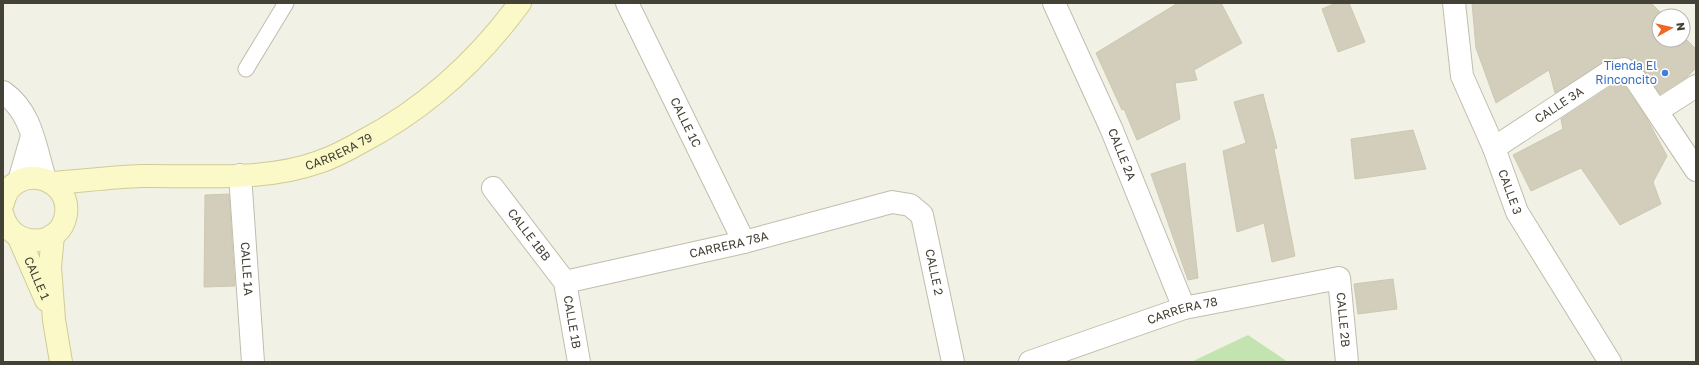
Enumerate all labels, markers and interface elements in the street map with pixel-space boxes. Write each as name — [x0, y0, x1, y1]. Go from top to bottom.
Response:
north arrow — [1651, 8, 1691, 48]
text: N — [1674, 21, 1688, 32]
place label: Tienda El Rinconcito — [1595, 58, 1657, 87]
marker: Tienda El Rinconcito — [1660, 68, 1670, 78]
street label: CALLE 3A — [1532, 83, 1586, 126]
street label: CALLE 1C — [667, 95, 705, 150]
street label: CALLE 2A — [1105, 126, 1140, 183]
street label: CARRERA 79 — [303, 129, 375, 173]
street label: CALLE 3 — [1495, 167, 1525, 217]
street label: CALLE 1BB — [504, 205, 554, 264]
street label: CARRERA 78A — [688, 228, 770, 261]
street label: CALLE 1A — [238, 241, 256, 296]
street label: CALLE 2 — [922, 248, 947, 297]
street label: CALLE 1 — [21, 254, 53, 302]
street label: CALLE 2B — [1333, 292, 1354, 348]
street label: CALLE 1B — [560, 294, 585, 350]
street label: CARRERA 78 — [1145, 294, 1219, 327]

